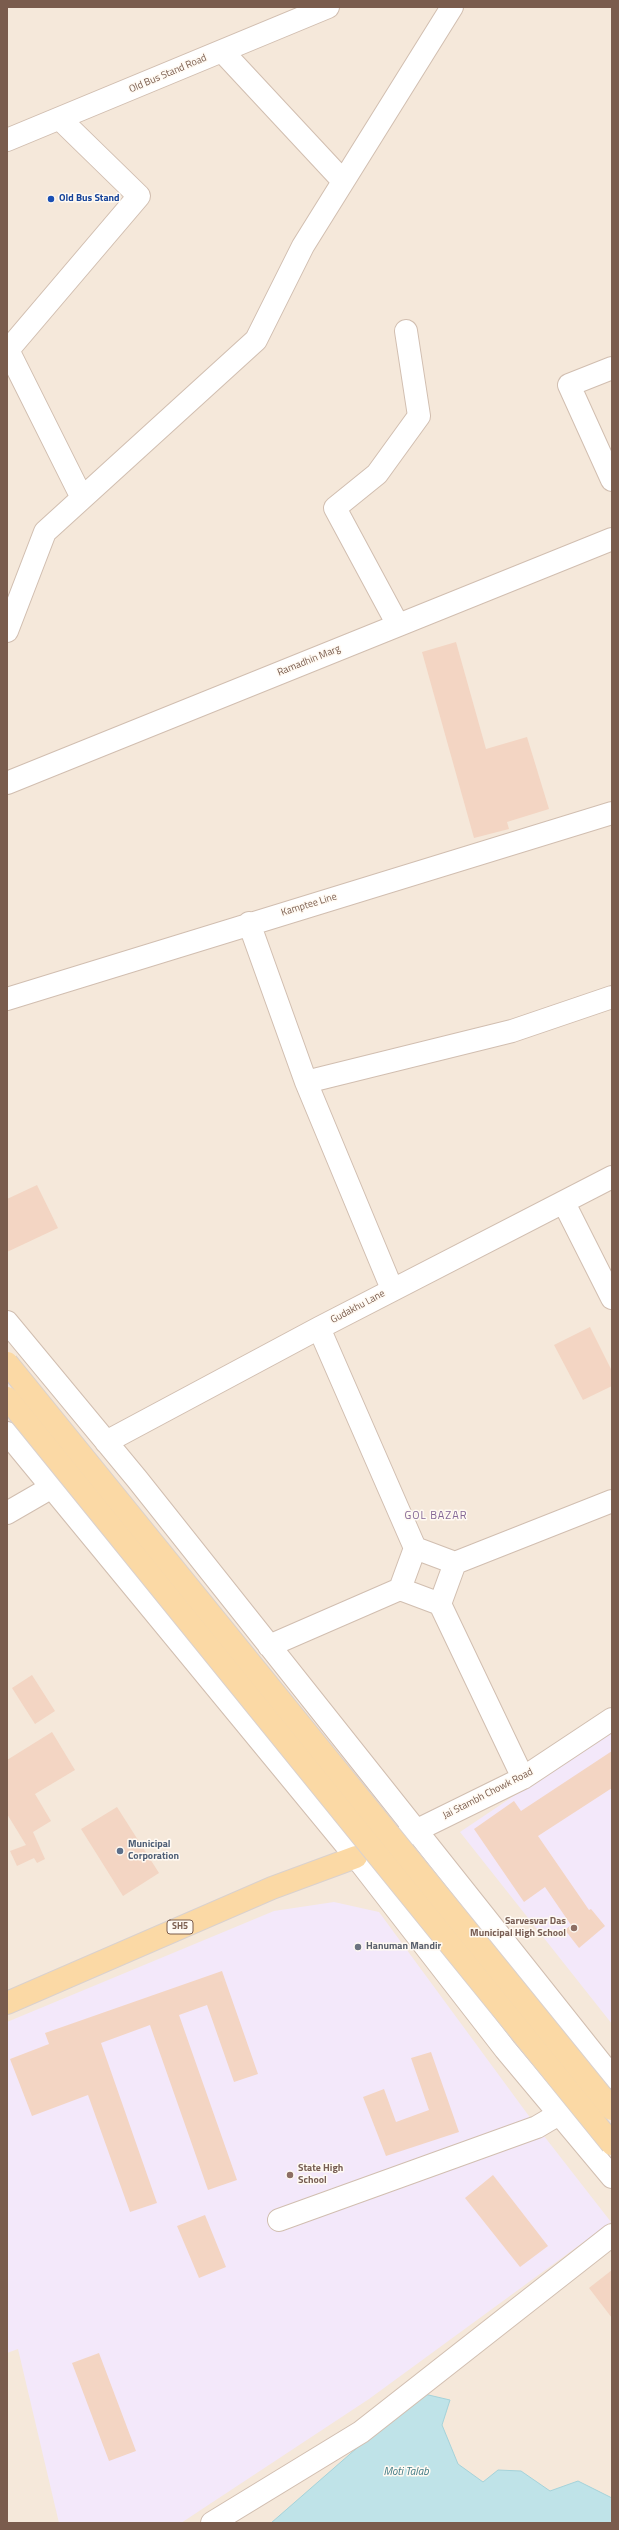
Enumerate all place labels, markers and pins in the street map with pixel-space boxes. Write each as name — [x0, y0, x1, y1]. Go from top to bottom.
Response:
place label: Old Bus Stand — [59, 193, 120, 205]
marker: Old Bus Stand — [46, 194, 56, 204]
place label: Municipal Corporation — [128, 1839, 179, 1862]
marker: Municipal Corporation — [115, 1846, 125, 1856]
place label: Sarvesvar Das Municipal High School — [470, 1916, 566, 1940]
marker: Sarvesvar Das Municipal High School — [569, 1923, 579, 1933]
place label: Hanuman Mandir — [366, 1941, 441, 1953]
marker: Hanuman Mandir — [353, 1942, 363, 1952]
place label: State High School — [298, 2163, 343, 2186]
marker: State High School — [285, 2170, 295, 2180]

